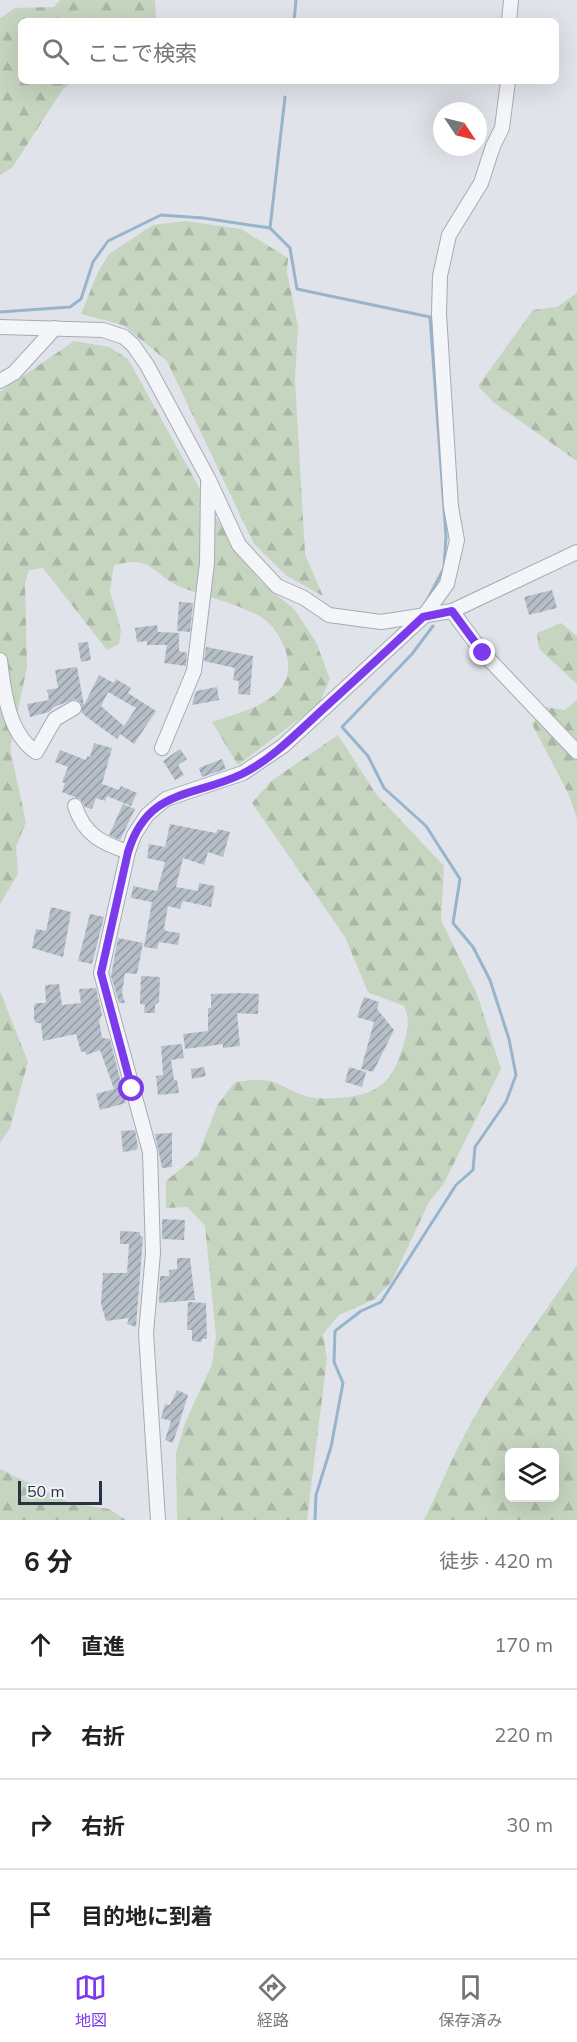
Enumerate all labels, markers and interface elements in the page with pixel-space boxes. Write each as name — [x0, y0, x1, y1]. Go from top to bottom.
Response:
search box — [18, 18, 559, 84]
icon: search — [39, 35, 72, 68]
text: ここで検索 — [87, 39, 197, 67]
north arrow — [433, 102, 487, 156]
route end — [469, 639, 495, 665]
route start — [118, 1075, 144, 1101]
map controls — [505, 1448, 559, 1502]
button: layers — [505, 1448, 559, 1502]
scale bar — [18, 1478, 102, 1506]
text: 50 m — [27, 1481, 64, 1501]
text: 6 分 — [24, 1545, 73, 1578]
text: 徒歩 · 420 m — [439, 1548, 553, 1573]
icon: ahead — [24, 1628, 57, 1661]
text: 直進 — [81, 1632, 125, 1660]
text: 170 m — [494, 1632, 553, 1657]
icon: right — [24, 1718, 57, 1751]
text: 右折 — [81, 1722, 125, 1750]
text: 220 m — [494, 1722, 553, 1747]
icon: right — [24, 1808, 57, 1841]
text: 右折 — [81, 1812, 125, 1840]
text: 30 m — [506, 1812, 553, 1837]
icon: arrive — [24, 1898, 57, 1931]
text: 目的地に到着 — [81, 1902, 213, 1930]
tab: 地図 — [74, 1971, 107, 2031]
tab: 経路 — [256, 1971, 289, 2031]
tab: 保存済み — [438, 1971, 502, 2031]

